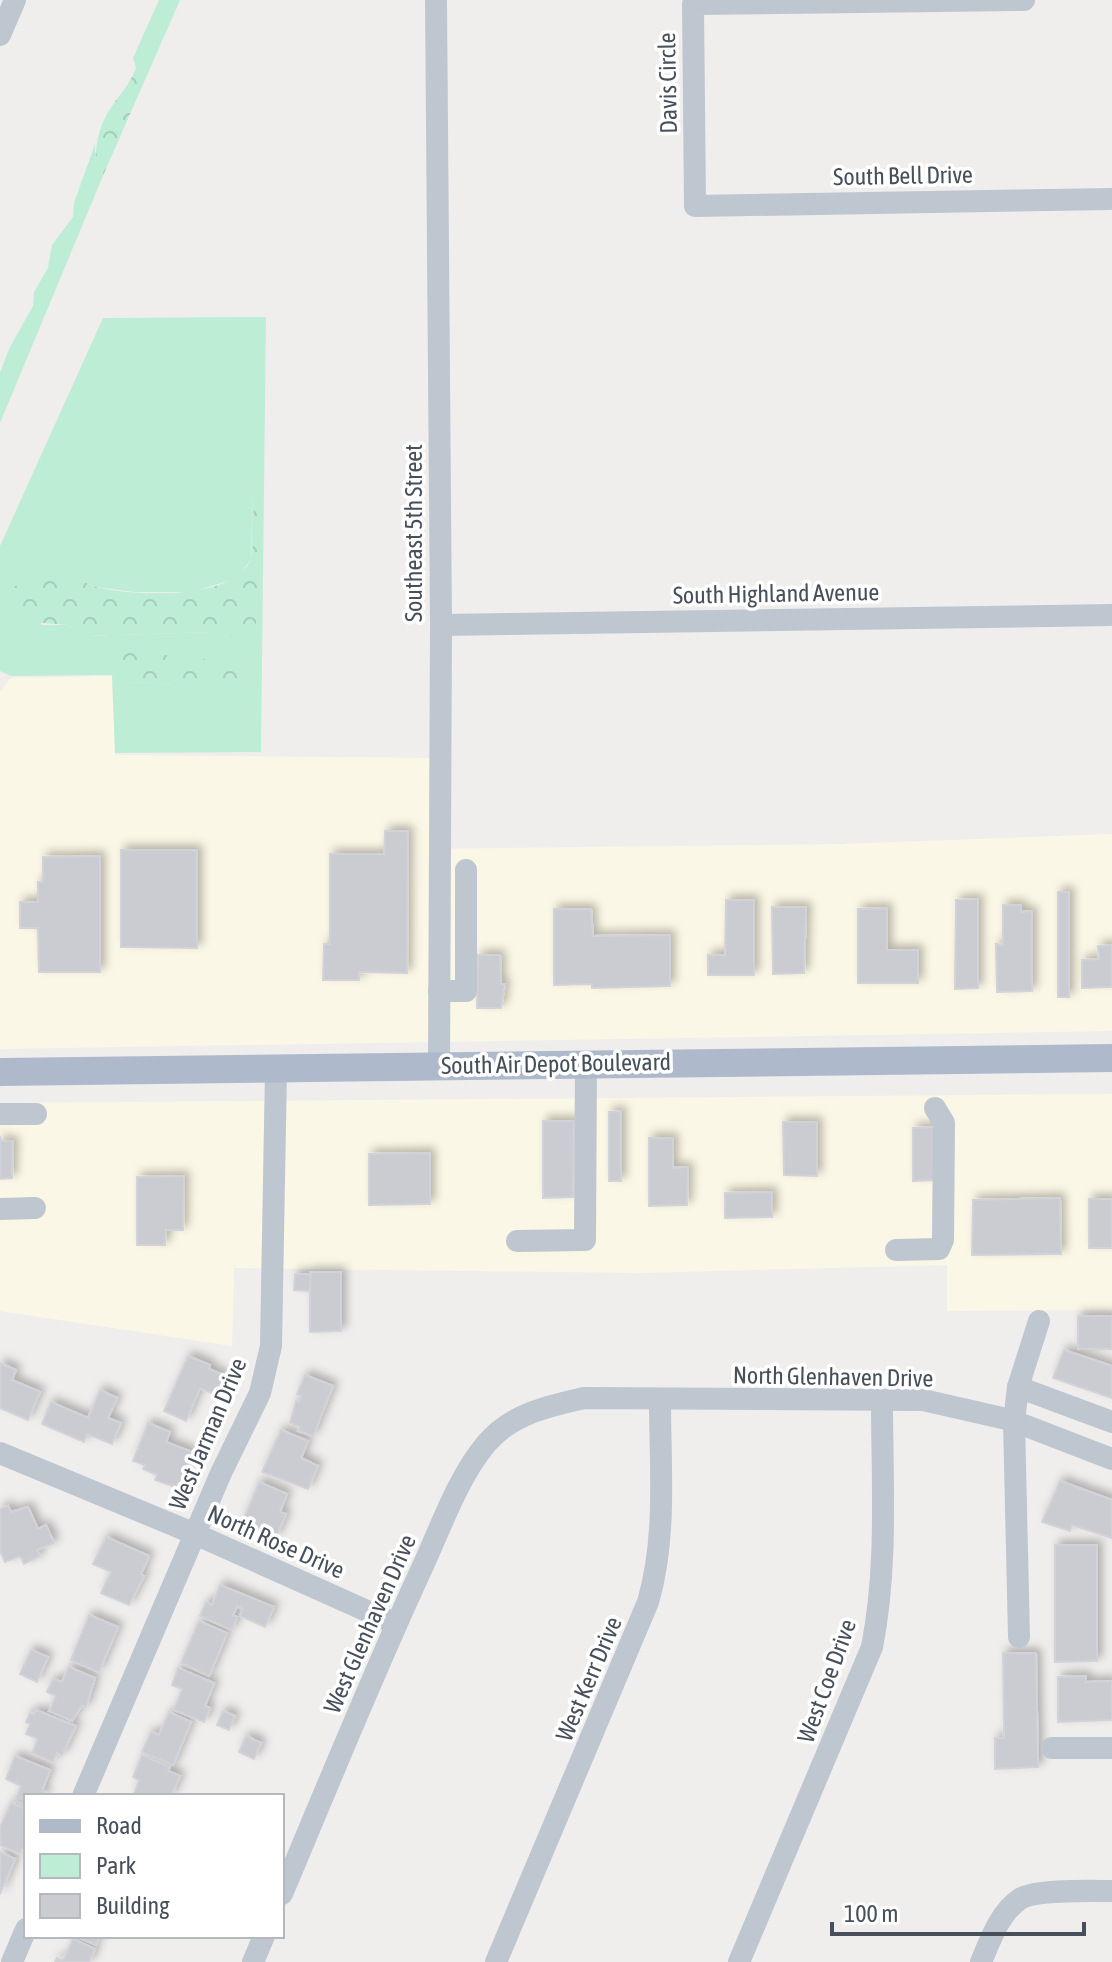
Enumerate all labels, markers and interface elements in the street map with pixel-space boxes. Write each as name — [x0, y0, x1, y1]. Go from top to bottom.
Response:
street label: Davis Circle — [653, 32, 682, 134]
street label: South Bell Drive — [833, 161, 973, 190]
street label: Southeast 5th Street — [400, 444, 427, 622]
street label: South Highland Avenue — [673, 578, 879, 609]
street label: South Air Depot Boulevard — [441, 1048, 671, 1079]
street label: West Jarman Drive — [163, 1354, 252, 1514]
street label: North Glenhaven Drive — [733, 1361, 933, 1392]
street label: North Rose Drive — [204, 1499, 349, 1584]
street label: West Glenhaven Drive — [318, 1530, 421, 1717]
street label: West Kerr Drive — [550, 1613, 627, 1745]
street label: West Coe Drive — [792, 1616, 861, 1746]
legend — [24, 1794, 284, 1938]
text: Road — [96, 1812, 142, 1839]
text: Park — [96, 1852, 137, 1879]
scale bar — [832, 1886, 1084, 1936]
text: Building — [96, 1892, 170, 1919]
text: 100 m — [844, 1900, 898, 1927]

